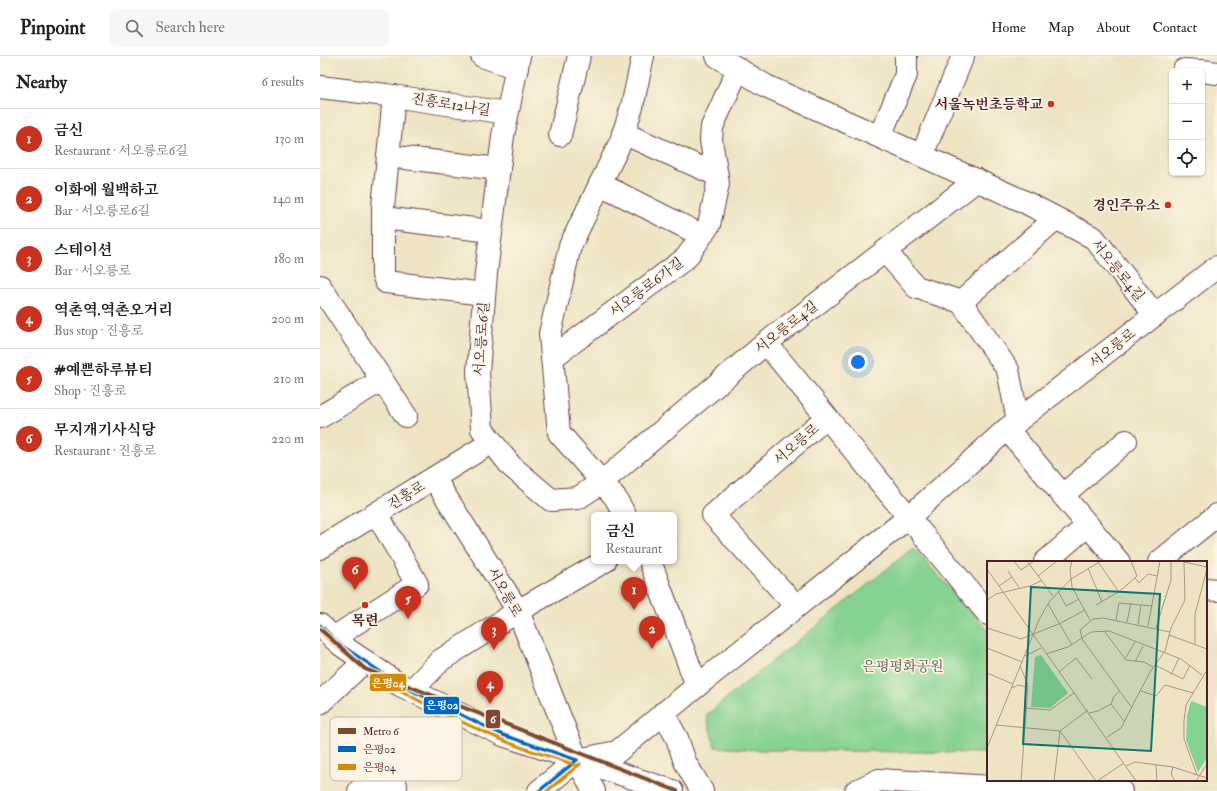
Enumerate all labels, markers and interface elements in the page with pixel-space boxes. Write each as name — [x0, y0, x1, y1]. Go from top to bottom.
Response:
search box — [109, 10, 389, 46]
text: Pinpoint — [20, 16, 85, 40]
icon: search — [123, 17, 145, 39]
text: Search here — [155, 18, 225, 37]
text: Home — [991, 19, 1026, 36]
text: Map — [1048, 19, 1074, 36]
text: About — [1096, 19, 1130, 36]
text: Contact — [1152, 19, 1197, 36]
map controls — [1169, 68, 1205, 176]
button: + — [1169, 68, 1205, 104]
text: Nearby — [16, 72, 67, 93]
text: 6 results — [261, 74, 304, 90]
street label: 진흥로12나길 — [410, 90, 492, 119]
place label: 서울녹번초등학교 — [935, 96, 1043, 113]
marker: 서울녹번초등학교 — [1046, 99, 1056, 109]
button: − — [1169, 104, 1205, 140]
text: 금신 — [54, 121, 83, 140]
text: 1 — [27, 131, 31, 147]
text: 130 m — [275, 131, 304, 147]
button: locate — [1169, 140, 1205, 176]
text: Restaurant · 서오릉로6길 — [54, 143, 188, 159]
text: 이화에 월백하고 — [54, 181, 159, 200]
text: 2 — [26, 191, 32, 207]
text: 140 m — [273, 191, 304, 207]
place label: 경인주유소 — [1092, 197, 1160, 214]
marker: 경인주유소 — [1163, 200, 1173, 210]
text: Bar · 서오릉로6길 — [54, 203, 150, 219]
street label: 서오릉로4길 — [1087, 236, 1148, 305]
text: 스테이션 — [54, 241, 112, 260]
text: 3 — [27, 251, 32, 267]
text: 180 m — [274, 251, 304, 267]
street label: 서오릉로6가길 — [606, 254, 687, 321]
text: Bar · 서오릉로 — [54, 263, 131, 279]
street label: 서오릉로4길 — [751, 298, 821, 357]
text: 역촌역.역촌오거리 — [54, 301, 173, 320]
street label: 서오릉로6길 — [470, 301, 493, 377]
text: 4 — [25, 311, 33, 327]
text: 200 m — [271, 311, 304, 327]
text: Bus stop · 진흥로 — [54, 323, 144, 339]
street label: 서오릉로 — [1086, 325, 1139, 372]
your location — [848, 352, 868, 372]
text: #예쁜하루뷰티 — [54, 361, 153, 380]
text: 5 — [26, 371, 32, 387]
text: 210 m — [273, 371, 304, 387]
text: Shop · 진흥로 — [54, 383, 127, 399]
street label: 서오릉로 — [770, 420, 823, 469]
text: 무지개기사식당 — [54, 421, 155, 440]
text: 6 — [26, 431, 32, 447]
text: 220 m — [271, 431, 304, 447]
text: Restaurant · 진흥로 — [54, 443, 156, 459]
street label: 진흥로 — [385, 477, 428, 513]
popup — [591, 512, 677, 564]
text: 금신 — [606, 522, 635, 541]
text: Restaurant — [606, 541, 662, 557]
pin: 6 — [342, 557, 368, 590]
inset map — [987, 561, 1207, 781]
street label: 서오릉로 — [484, 565, 526, 620]
pin: 1 — [621, 577, 647, 610]
pin: 5 — [395, 586, 421, 619]
marker: 목련 — [360, 600, 370, 610]
place label: 목련 — [351, 612, 379, 629]
pin: 2 — [639, 616, 665, 649]
pin: 3 — [481, 617, 507, 650]
park label: 은평평화공원 — [862, 658, 944, 675]
pin: 4 — [477, 671, 503, 704]
line badge: 은평04 — [369, 673, 407, 692]
text: 은평04 — [372, 677, 405, 691]
line badge: 은평02 — [423, 696, 460, 715]
text: 은평02 — [426, 699, 459, 712]
line badge: 6 — [485, 709, 501, 729]
text: 6 — [490, 713, 497, 726]
legend — [330, 717, 462, 781]
text: Metro 6 — [363, 725, 400, 738]
text: 은평02 — [363, 743, 396, 756]
text: 은평04 — [363, 761, 397, 774]

